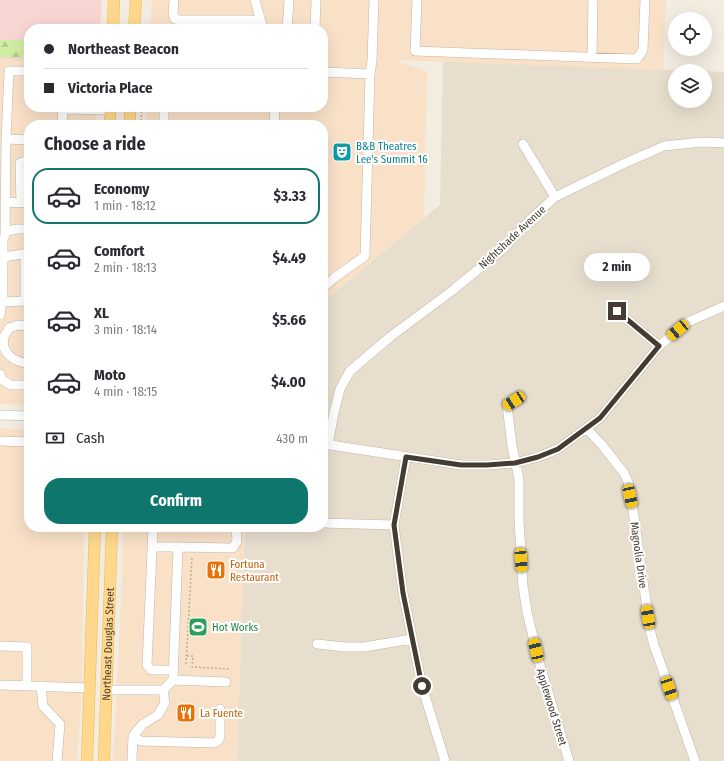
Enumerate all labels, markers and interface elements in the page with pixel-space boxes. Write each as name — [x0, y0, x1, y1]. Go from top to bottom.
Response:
map controls — [668, 12, 712, 108]
button: locate — [668, 12, 712, 56]
text: Northeast Beacon — [68, 40, 179, 58]
button: layers — [668, 64, 712, 108]
text: Victoria Place — [68, 79, 153, 97]
text: Choose a ride — [44, 133, 146, 155]
place label: B&B Theatres Lee's Summit 16 — [356, 140, 428, 166]
theatre icon: B&B Theatres Lee's Summit 16 — [331, 141, 353, 163]
icon: car — [46, 178, 82, 214]
text: Economy — [94, 180, 149, 198]
text: $3.33 — [274, 187, 306, 205]
text: 1 min · 18:12 — [94, 198, 156, 213]
street label: Nightshade Avenue — [476, 203, 549, 272]
icon: car — [46, 240, 82, 276]
text: Comfort — [94, 242, 145, 260]
text: $4.49 — [273, 249, 306, 267]
callout: 2 min — [584, 253, 650, 281]
text: 2 min — [603, 259, 631, 274]
text: 2 min · 18:13 — [94, 260, 157, 275]
icon: car — [46, 302, 82, 338]
route end — [608, 302, 626, 320]
text: XL — [94, 304, 109, 322]
text: $5.66 — [272, 311, 306, 329]
car — [665, 318, 691, 342]
text: 3 min · 18:14 — [94, 322, 157, 337]
icon: car — [46, 364, 82, 400]
text: Moto — [94, 366, 126, 384]
text: $4.00 — [271, 373, 306, 391]
text: 4 min · 18:15 — [94, 384, 157, 399]
car — [501, 389, 527, 413]
icon: cash — [44, 427, 66, 449]
text: Cash — [76, 429, 105, 447]
text: 430 m — [276, 431, 308, 446]
button: Confirm — [44, 478, 308, 524]
car — [622, 483, 638, 509]
street label: Magnolia Drive — [627, 521, 650, 589]
car — [514, 548, 528, 572]
place label: Fortuna Restaurant — [230, 558, 279, 584]
restaurant icon: Fortuna Restaurant — [205, 559, 227, 581]
street label: Northeast Douglas Street — [100, 587, 117, 701]
car — [640, 604, 656, 630]
sports icon: Hot Works — [187, 616, 209, 638]
place label: Hot Works — [212, 621, 258, 634]
car — [527, 637, 545, 663]
street label: Applewood Street — [534, 667, 570, 748]
car — [659, 675, 679, 701]
route start — [413, 677, 431, 695]
restaurant icon: La Fuente — [175, 702, 197, 724]
place label: La Fuente — [200, 707, 243, 720]

